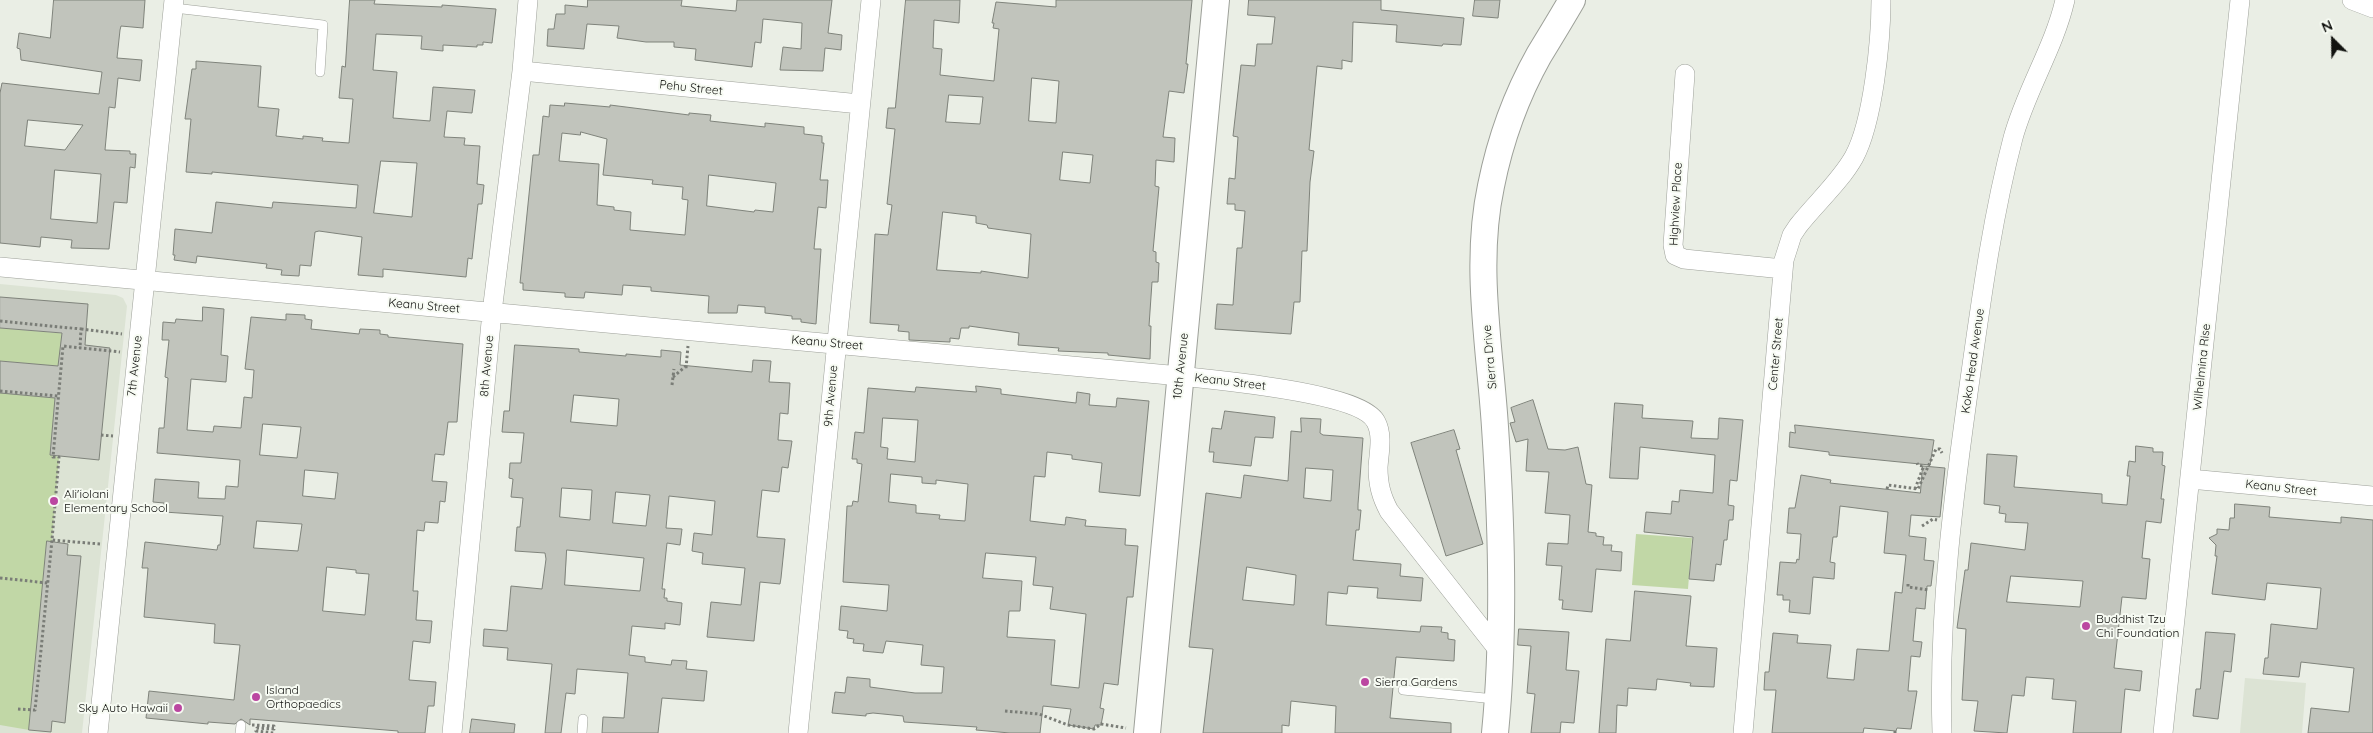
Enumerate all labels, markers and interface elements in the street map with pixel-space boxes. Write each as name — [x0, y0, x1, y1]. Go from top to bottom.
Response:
north arrow — [2308, 15, 2358, 65]
text: N — [2319, 16, 2335, 36]
street label: Pehu Street — [659, 78, 723, 98]
street label: Highview Place — [1667, 162, 1685, 246]
street label: Keanu Street — [388, 296, 460, 316]
street label: Koko Head Avenue — [1958, 307, 1988, 415]
street label: Center Street — [1766, 317, 1786, 391]
street label: Wilhelmina Rise — [2190, 323, 2214, 411]
street label: Sierra Drive — [1480, 324, 1500, 390]
street label: 10th Avenue — [1170, 332, 1192, 400]
street label: Keanu Street — [791, 333, 863, 353]
street label: 7th Avenue — [125, 335, 145, 397]
street label: 8th Avenue — [477, 335, 497, 397]
street label: 9th Avenue — [821, 365, 841, 427]
street label: Keanu Street — [1193, 370, 1267, 394]
street label: Keanu Street — [2245, 477, 2317, 499]
place label: Ali'iolani Elementary School — [64, 487, 168, 515]
marker: Ali'iolani Elementary School — [48, 495, 60, 507]
place label: Buddhist Tzu Chi Foundation — [2096, 612, 2179, 640]
marker: Buddhist Tzu Chi Foundation — [2080, 620, 2092, 632]
place label: Sierra Gardens — [1375, 675, 1457, 689]
marker: Sierra Gardens — [1359, 676, 1371, 688]
place label: Island Orthopaedics — [266, 683, 341, 711]
marker: Island Orthopaedics — [250, 691, 262, 703]
place label: Sky Auto Hawaii — [78, 701, 168, 715]
marker: Sky Auto Hawaii — [172, 702, 184, 714]

